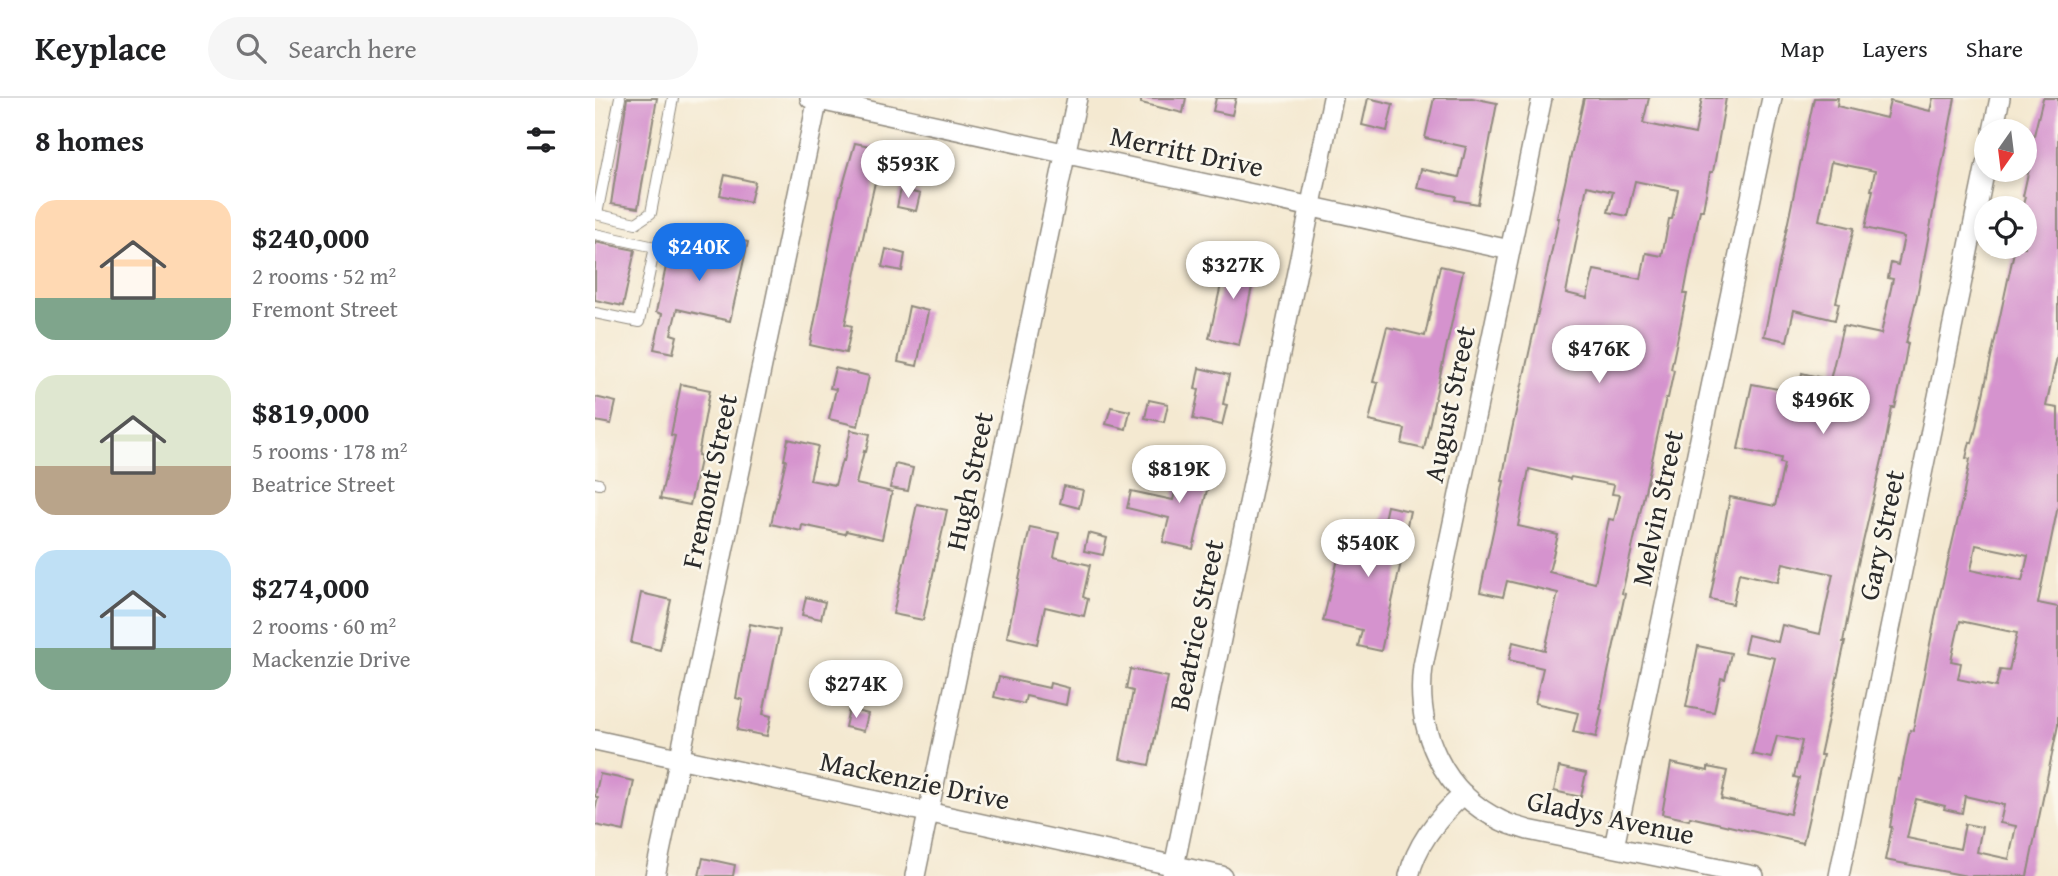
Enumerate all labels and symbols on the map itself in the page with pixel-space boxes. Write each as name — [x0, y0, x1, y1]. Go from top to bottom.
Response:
street label: Merritt Drive — [1107, 114, 1268, 187]
north arrow — [1974, 119, 2037, 182]
pin: $593K — [859, 140, 957, 200]
pin: $240K — [650, 223, 748, 283]
pin: $327K — [1184, 242, 1282, 301]
street label: August Street — [1412, 322, 1485, 486]
pin: $476K — [1550, 326, 1648, 385]
pin: $496K — [1774, 376, 1872, 436]
street label: Fremont Street — [670, 390, 747, 572]
street label: Hugh Street — [934, 408, 1003, 554]
street label: Melvin Street — [1620, 426, 1693, 590]
pin: $819K — [1130, 446, 1228, 505]
street label: Gary Street — [1847, 466, 1914, 604]
pin: $540K — [1319, 519, 1417, 579]
street label: Beatrice Street — [1157, 535, 1234, 714]
pin: $274K — [807, 660, 905, 720]
street label: Mackenzie Drive — [816, 739, 1014, 820]
street label: Gladys Avenue — [1524, 779, 1698, 854]

